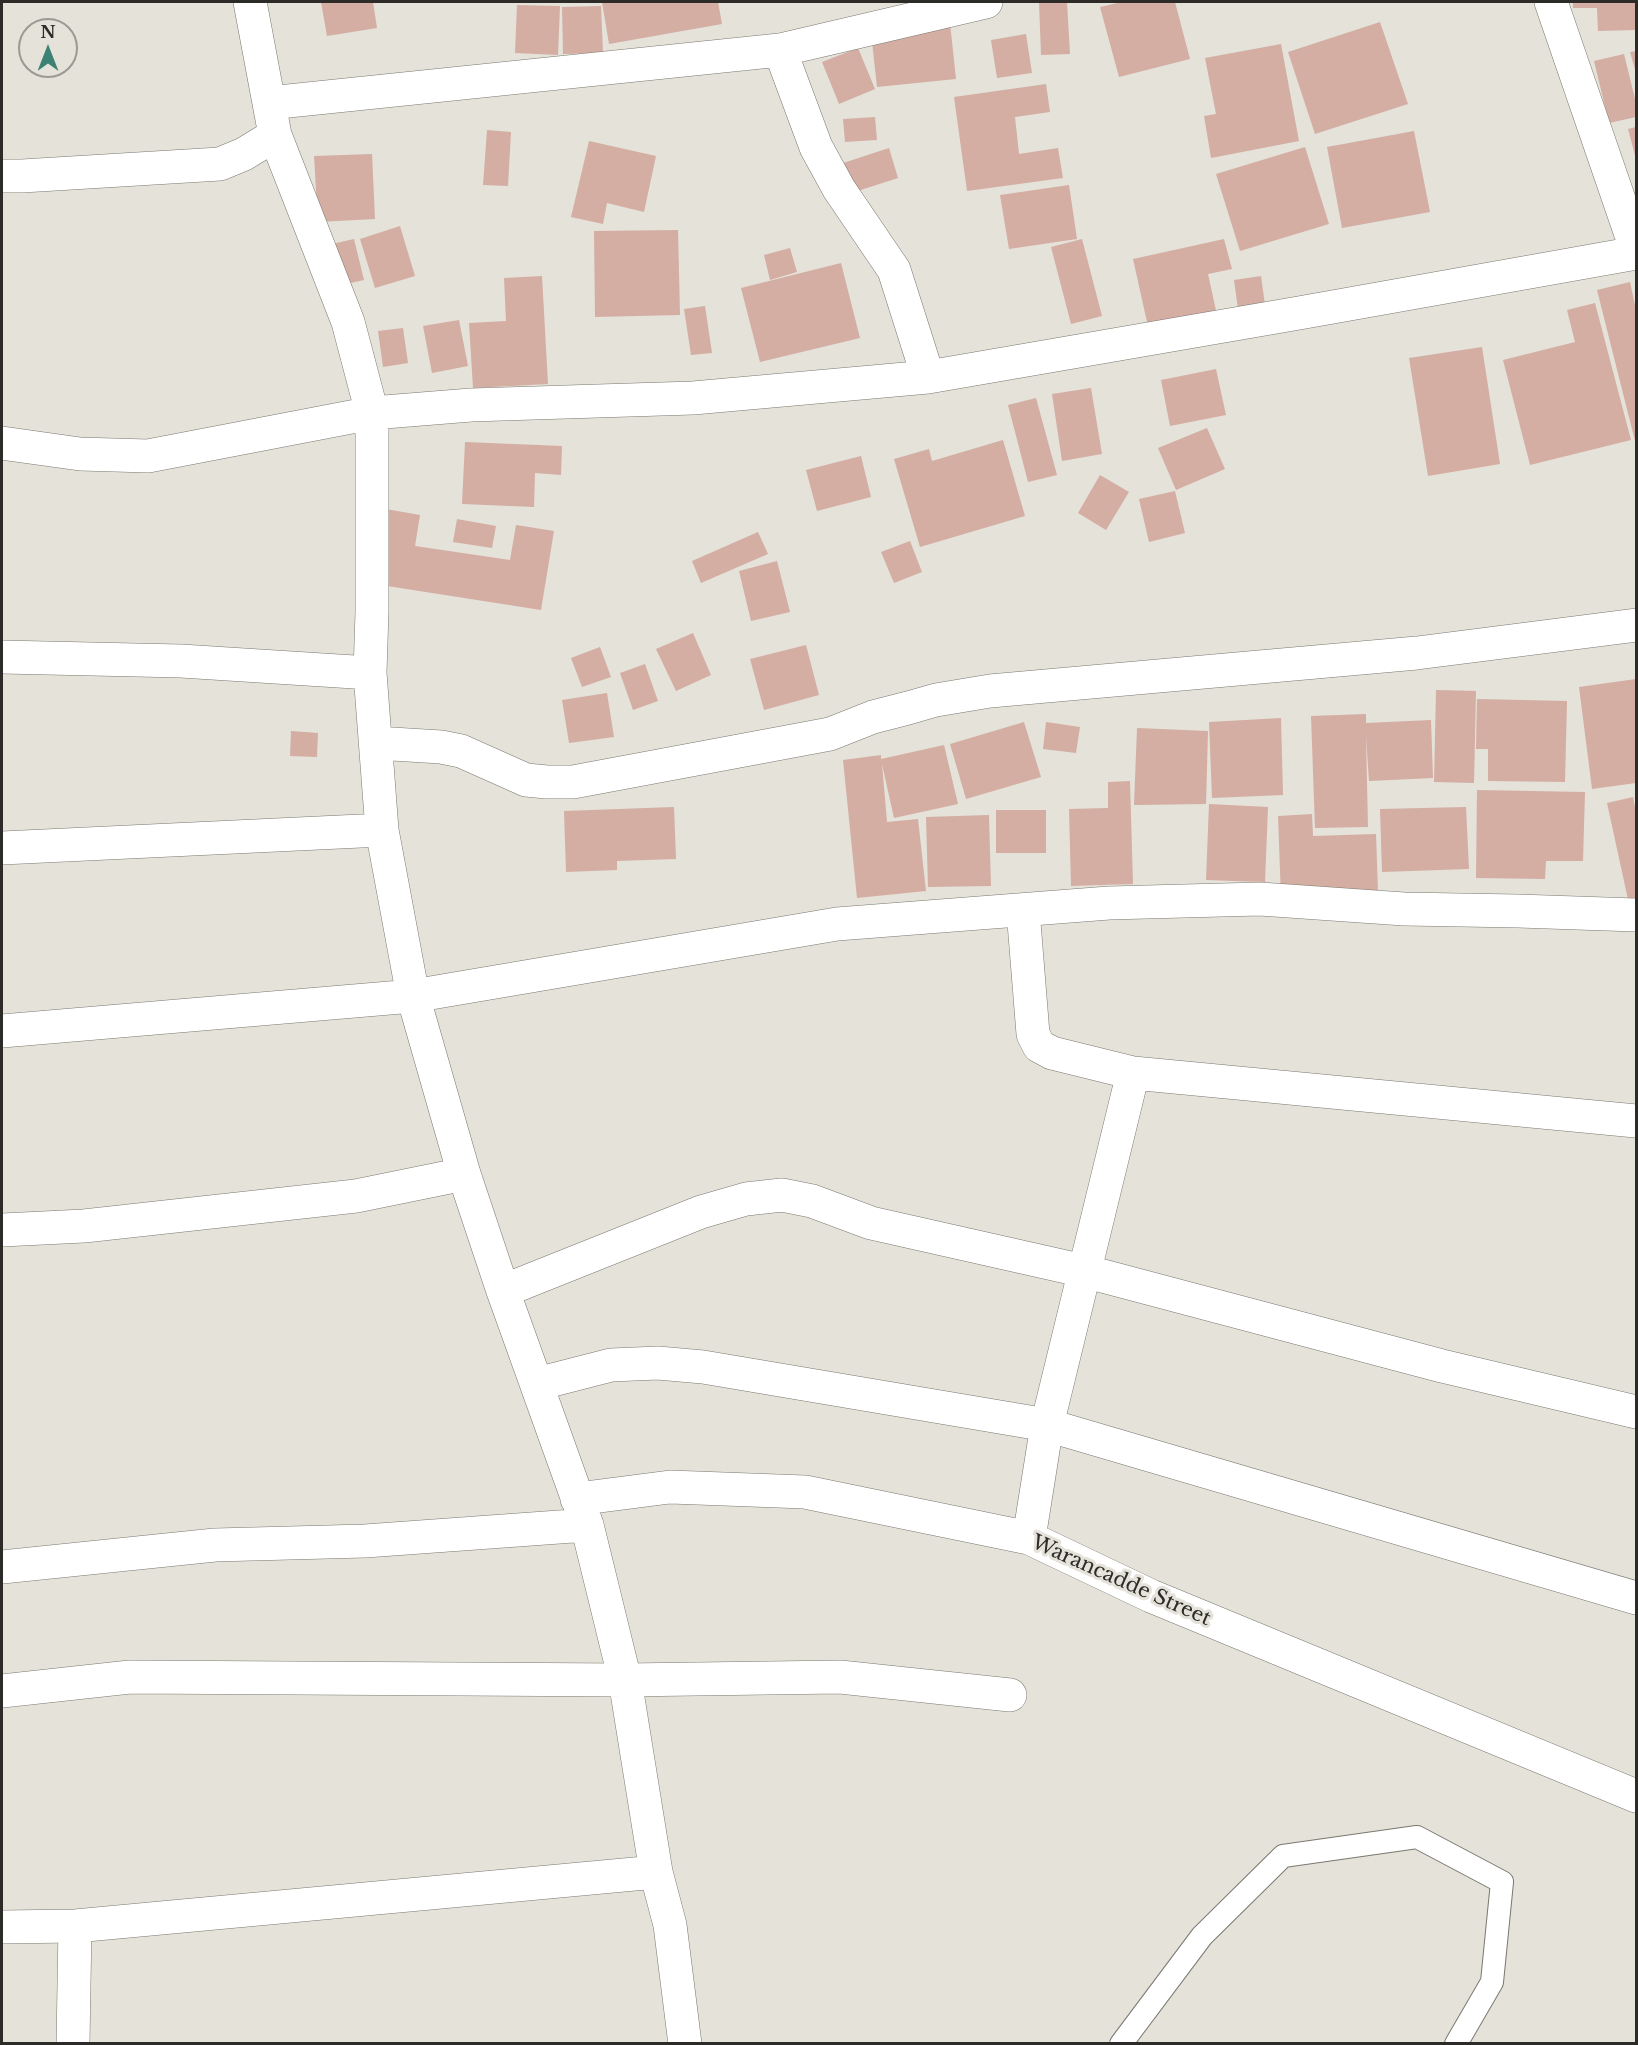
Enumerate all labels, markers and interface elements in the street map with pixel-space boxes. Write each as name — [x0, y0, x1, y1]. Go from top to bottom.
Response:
north arrow — [18, 18, 78, 78]
text: N — [40, 22, 56, 42]
street label: Warancadde Street — [1028, 1531, 1214, 1631]

